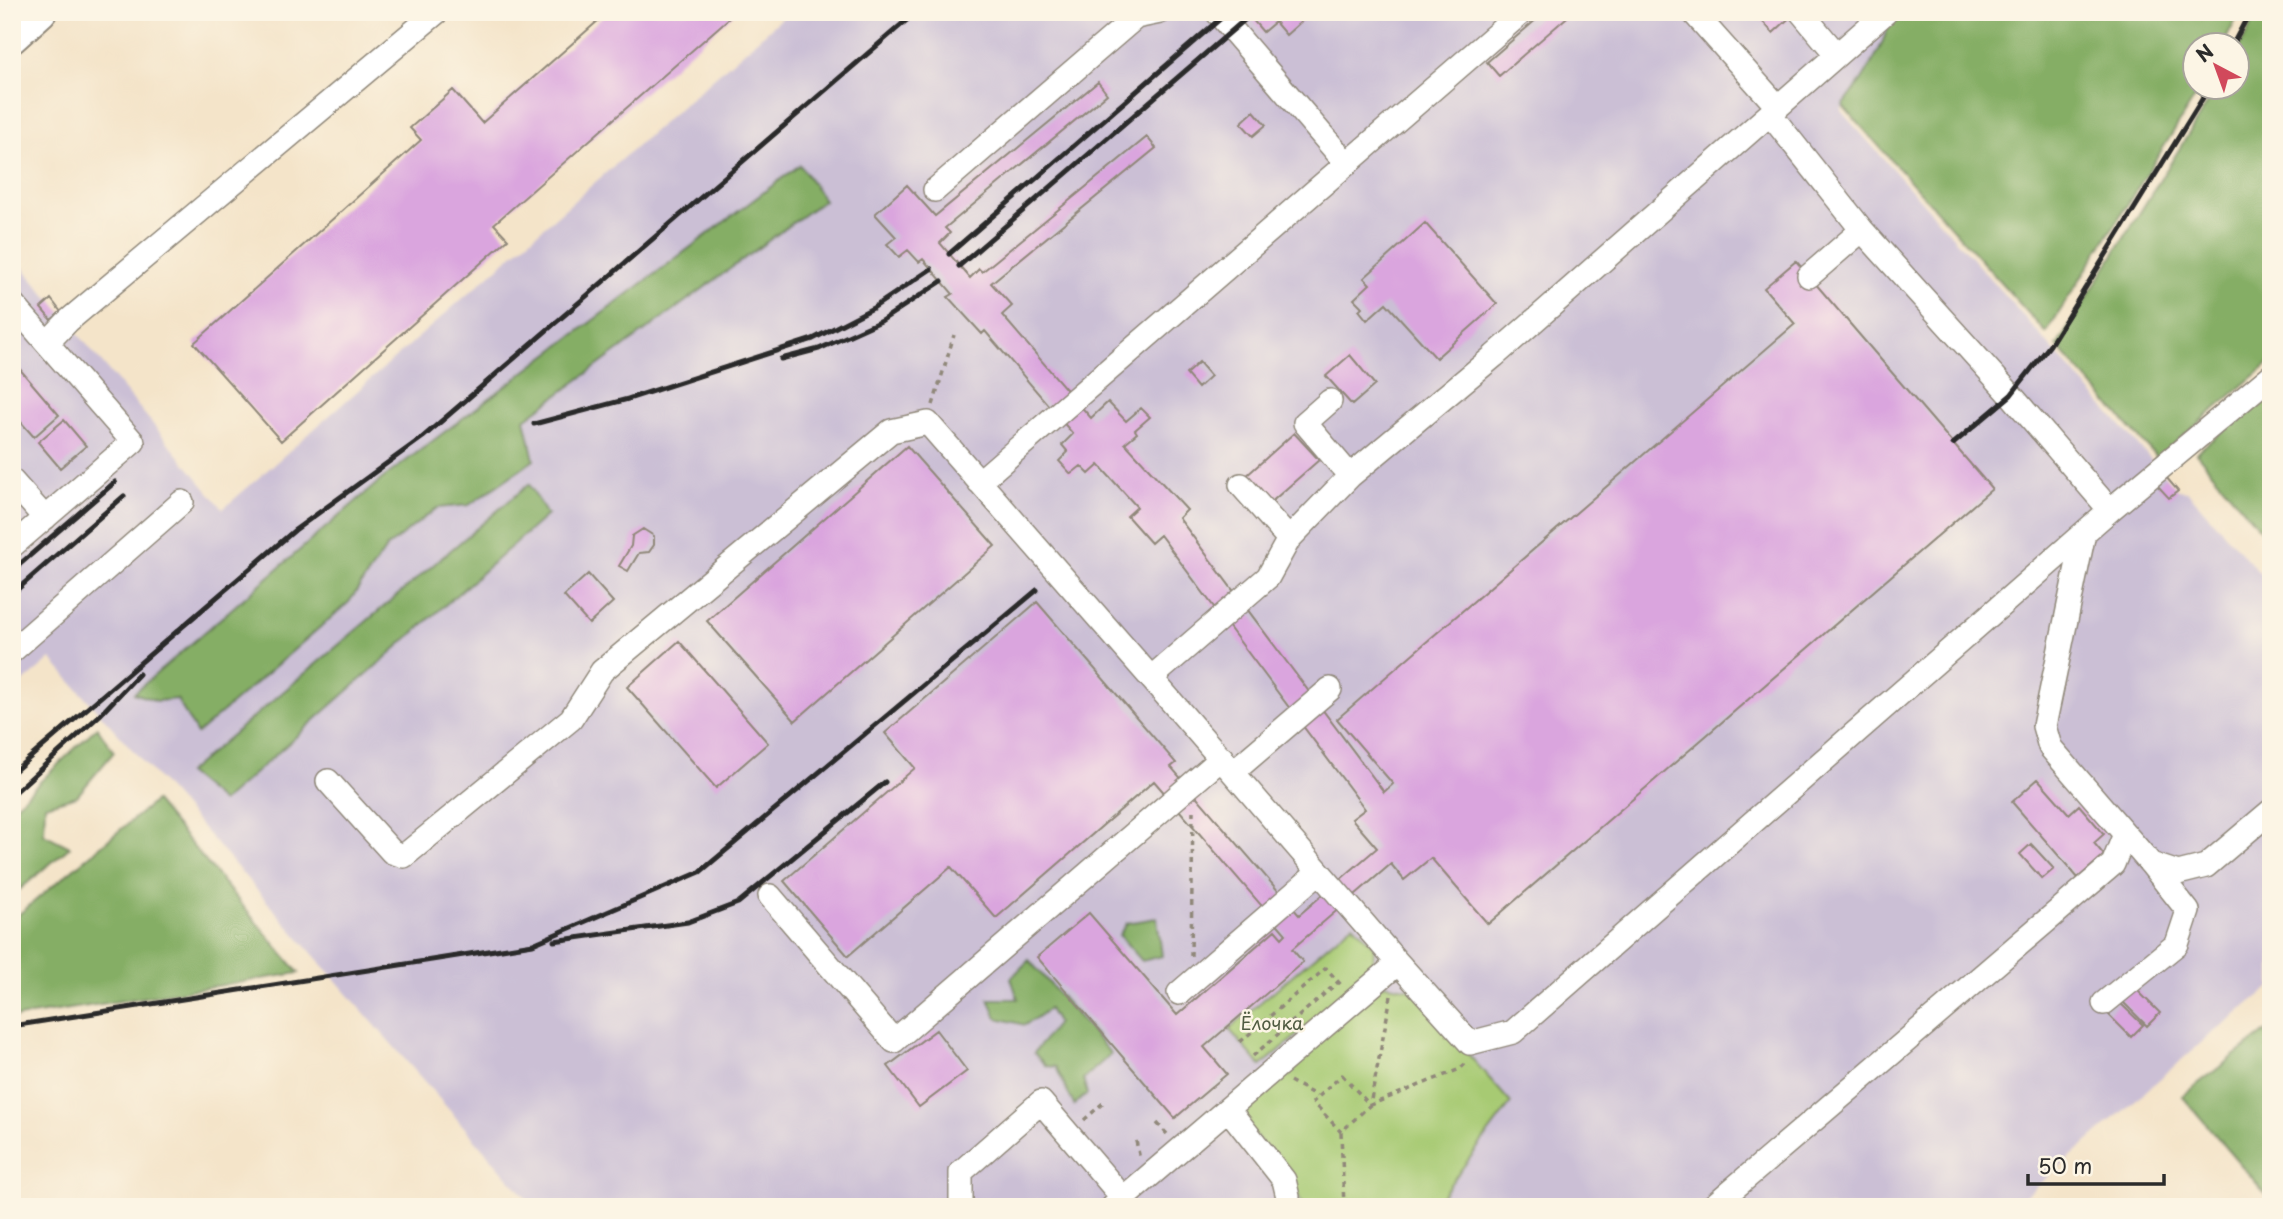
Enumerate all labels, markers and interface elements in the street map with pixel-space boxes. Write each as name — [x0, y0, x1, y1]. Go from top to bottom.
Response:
north arrow — [2182, 32, 2252, 102]
text: N — [2189, 37, 2219, 68]
park label: Ёлочка — [1241, 1009, 1304, 1036]
scale bar — [2028, 1142, 2164, 1186]
text: 50 m — [2038, 1149, 2092, 1181]

